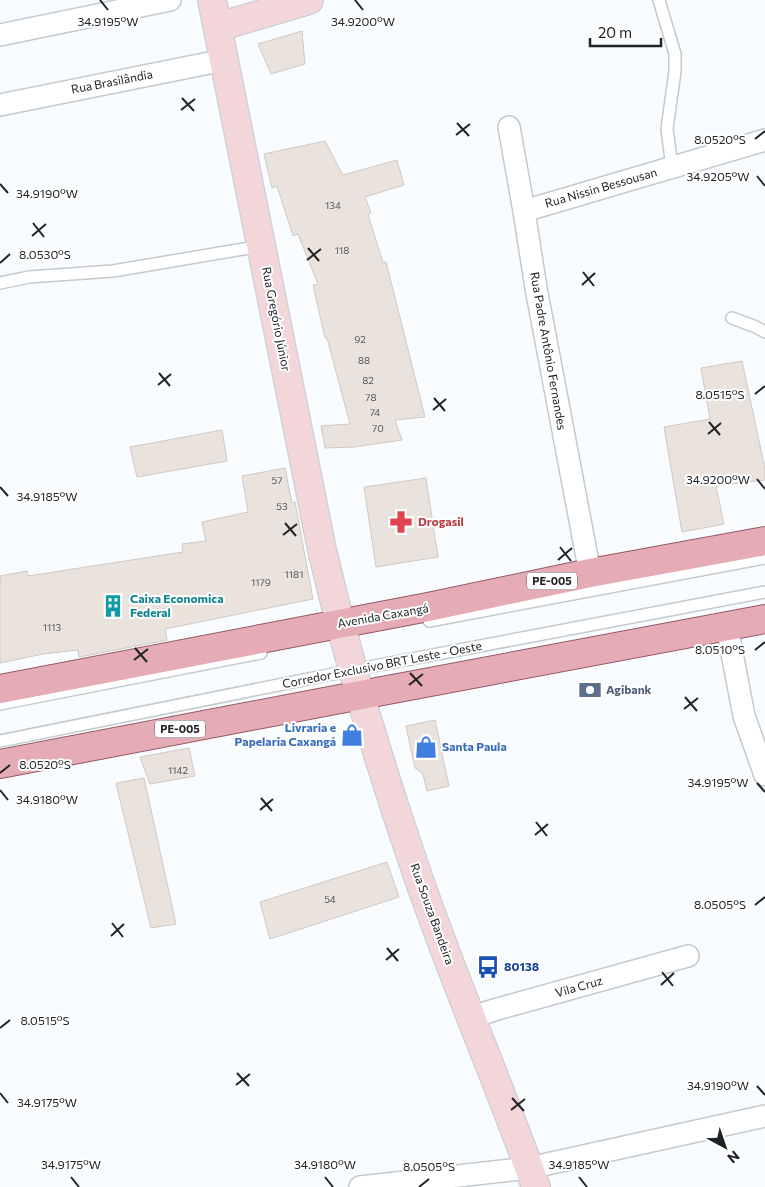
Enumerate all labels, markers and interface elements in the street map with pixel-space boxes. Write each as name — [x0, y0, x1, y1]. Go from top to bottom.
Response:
text: 34.9195°W — [77, 14, 139, 28]
text: 34.9200°W — [331, 14, 395, 28]
scale bar — [590, 15, 661, 47]
text: 20 m — [598, 23, 632, 41]
street label: Rua Brasilândia — [70, 66, 154, 96]
text: 8.0520°S — [694, 132, 746, 146]
street label: Rua Nissin Bessousan — [543, 164, 658, 210]
text: 34.9205°W — [686, 169, 750, 183]
text: 34.9190°W — [16, 186, 78, 200]
house number: 134 — [325, 199, 341, 211]
house number: 118 — [335, 244, 349, 256]
text: 8.0530°S — [19, 247, 71, 261]
street label: Rua Gregório Júnior — [259, 265, 294, 373]
street label: Rua Padre Antônio Fernandes — [528, 271, 570, 431]
house number: 92 — [354, 333, 366, 345]
house number: 88 — [358, 354, 370, 366]
house number: 82 — [362, 374, 374, 386]
text: 8.0515°S — [695, 387, 745, 401]
house number: 78 — [365, 391, 377, 403]
house number: 74 — [370, 406, 380, 418]
house number: 70 — [372, 422, 384, 434]
text: 34.9200°W — [686, 472, 750, 486]
house number: 57 — [271, 474, 283, 486]
text: 34.9185°W — [16, 489, 78, 503]
house number: 53 — [276, 500, 288, 512]
pharmacy icon: Drogasil — [388, 509, 414, 535]
place label: Drogasil — [418, 514, 464, 528]
house number: 1181 — [285, 568, 303, 580]
road number: PE-005 — [527, 572, 577, 590]
house number: 1179 — [251, 576, 271, 588]
place label: Caixa Economica Federal — [130, 591, 224, 619]
building icon: Caixa Economica Federal — [100, 593, 126, 619]
street label: Avenida Caxangá — [336, 600, 429, 630]
house number: 1113 — [43, 621, 62, 633]
street label: Corredor Exclusivo BRT Leste - Oeste — [281, 638, 483, 690]
text: 8.0510°S — [695, 642, 745, 656]
bank icon: Agibank — [577, 677, 603, 703]
place label: Agibank — [606, 682, 652, 696]
place label: Livraria e Papelaria Caxangá — [235, 720, 336, 748]
road number: PE-005 — [155, 721, 205, 738]
shop icon: Livraria e Papelaria Caxangá — [339, 722, 365, 748]
shop icon: Santa Paula — [413, 734, 439, 760]
place label: Santa Paula — [442, 739, 507, 753]
text: 8.0520°S — [19, 757, 71, 771]
house number: 1142 — [168, 764, 188, 776]
text: 34.9195°W — [687, 775, 749, 789]
text: 34.9180°W — [16, 792, 78, 806]
street label: Rua Souza Bandeira — [408, 861, 458, 966]
house number: 54 — [324, 893, 336, 905]
text: 8.0505°S — [694, 897, 746, 911]
bus stop icon: 80138 — [475, 954, 501, 980]
place label: 80138 — [504, 959, 539, 973]
street label: Vila Cruz — [553, 973, 604, 999]
text: 8.0515°S — [20, 1013, 70, 1027]
text: 34.9190°W — [687, 1078, 749, 1092]
text: 34.9175°W — [17, 1095, 77, 1109]
north arrow — [700, 1122, 750, 1172]
text: N — [724, 1147, 743, 1167]
text: 34.9175°W — [41, 1157, 101, 1171]
text: 34.9180°W — [294, 1157, 356, 1171]
text: 34.9185°W — [548, 1157, 610, 1171]
text: 8.0505°S — [403, 1159, 455, 1173]

